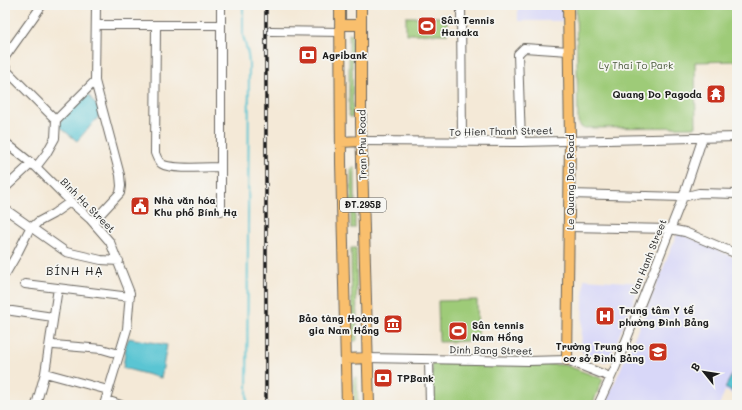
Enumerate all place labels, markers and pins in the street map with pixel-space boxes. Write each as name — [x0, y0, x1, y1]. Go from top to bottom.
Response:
place label: Sân Tennis Hanaka — [441, 13, 495, 39]
sports icon: Sân Tennis Hanaka — [416, 15, 438, 37]
bank icon: Agribank — [297, 44, 319, 66]
place label: Agribank — [322, 48, 367, 62]
temple icon: Quang Do Pagoda — [705, 83, 727, 105]
place label: Quang Do Pagoda — [612, 87, 702, 101]
place label: Nhà văn hóa Khu phố Bính Hạ — [154, 193, 237, 219]
public building icon: Nhà văn hóa Khu phố Bính Hạ — [129, 195, 151, 217]
place label: Trung tâm Y tế phường Đình Bảng — [619, 303, 709, 329]
hospital icon: Trung tâm Y tế phường Đình Bảng — [594, 305, 616, 327]
place label: Bảo tàng Hoàng gia Nam Hồng — [299, 311, 379, 337]
museum icon: Bảo tàng Hoàng gia Nam Hồng — [382, 313, 404, 335]
place label: Sân tennis Nam Hồng — [472, 318, 524, 344]
sports icon: Sân tennis Nam Hồng — [447, 320, 469, 342]
place label: Trường Trung học cơ sở Đình Bảng — [556, 339, 644, 365]
school or university icon: Trường Trung học cơ sở Đình Bảng — [647, 341, 669, 363]
bank icon: TPBank — [372, 367, 394, 389]
place label: TPBank — [397, 371, 434, 385]

